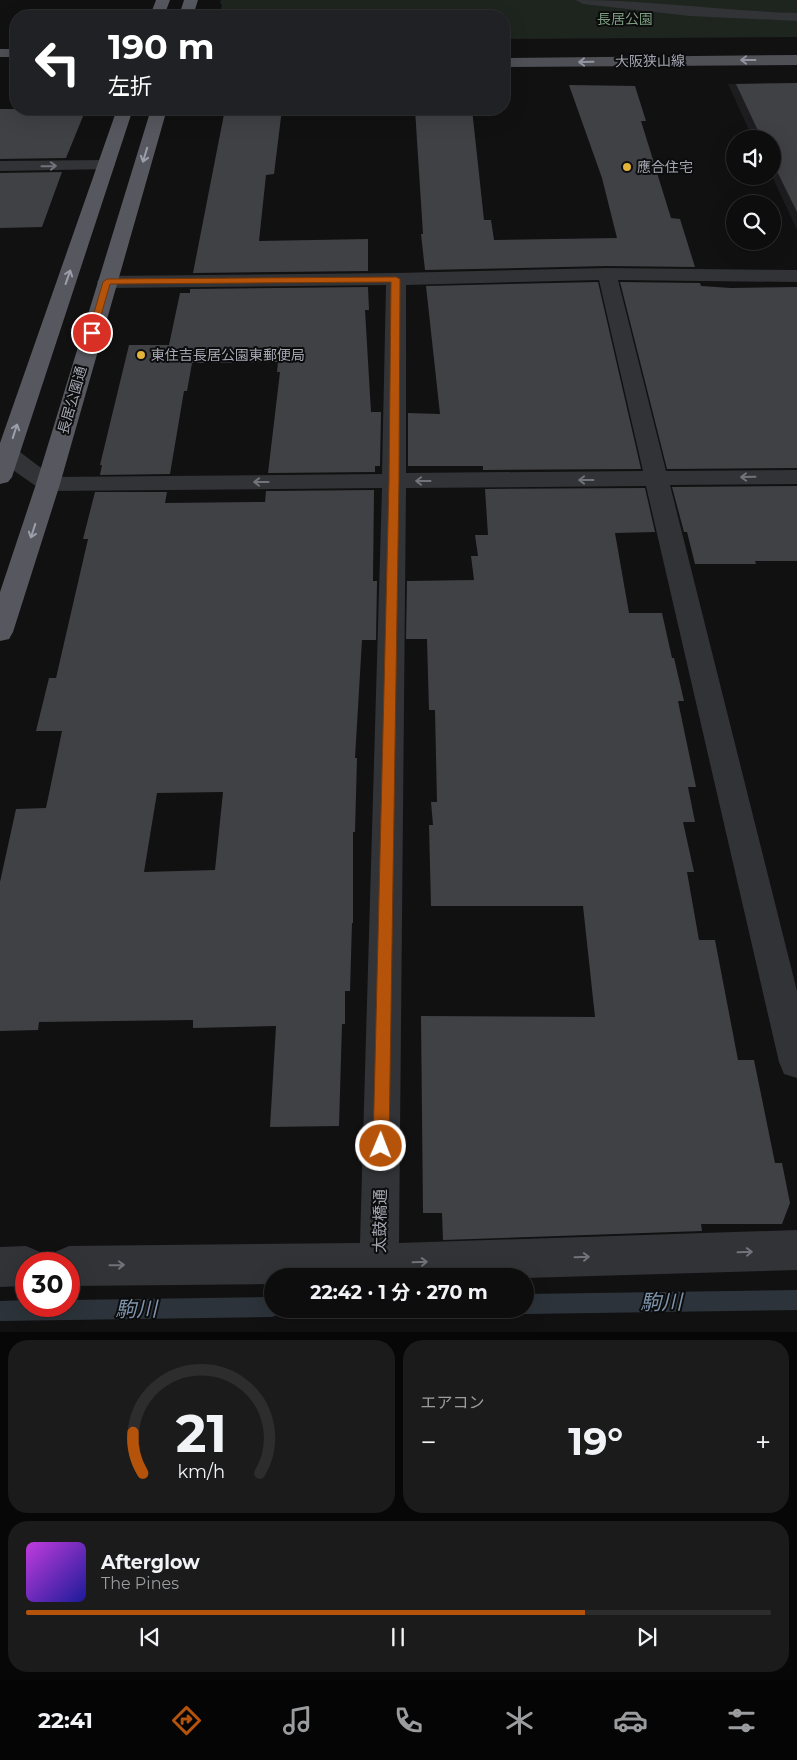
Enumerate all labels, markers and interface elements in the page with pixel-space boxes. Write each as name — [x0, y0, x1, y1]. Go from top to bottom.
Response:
park label: 長居公園 — [597, 10, 653, 28]
text: 190 m — [108, 25, 214, 68]
icon: left — [25, 30, 90, 95]
street label: 大阪狭山線 — [615, 51, 685, 71]
one-way arrow — [741, 55, 757, 65]
one-way arrow — [578, 57, 594, 67]
text: 左折 — [108, 73, 152, 100]
map controls — [726, 130, 781, 250]
button: sound — [726, 130, 781, 185]
one-way arrow — [139, 147, 149, 163]
place label: 應合住宅 — [637, 158, 693, 176]
one-way arrow — [40, 161, 56, 170]
marker: 應合住宅 — [621, 161, 633, 173]
button: search — [726, 195, 781, 250]
one-way arrow — [64, 270, 73, 285]
pin — [71, 312, 113, 354]
icon: arrive — [78, 319, 106, 347]
place label: 東住吉長居公園東郵便局 — [151, 346, 305, 364]
marker: 東住吉長居公園東郵便局 — [135, 349, 147, 361]
street label: 長居公園通 — [54, 364, 90, 436]
one-way arrow — [11, 423, 20, 439]
one-way arrow — [741, 473, 757, 482]
one-way arrow — [578, 475, 594, 484]
one-way arrow — [416, 476, 432, 486]
one-way arrow — [253, 477, 270, 487]
one-way arrow — [27, 522, 37, 538]
position arrow — [354, 1119, 406, 1171]
street label: 太鼓橋通 — [370, 1189, 390, 1253]
one-way arrow — [736, 1247, 753, 1257]
speed limit sign: 30 — [15, 1252, 80, 1317]
one-way arrow — [574, 1252, 590, 1262]
one-way arrow — [412, 1257, 428, 1267]
one-way arrow — [109, 1261, 125, 1270]
text: 22:42 · 1 分 · 270 m — [310, 1281, 488, 1304]
water label: 駒川 — [640, 1289, 684, 1315]
water label: 駒川 — [115, 1296, 159, 1322]
text: エアコン — [421, 1393, 485, 1412]
text: 21 — [176, 1402, 227, 1465]
text: 19° — [568, 1418, 623, 1465]
text: − — [421, 1425, 437, 1459]
text: + — [755, 1425, 771, 1459]
text: km/h — [177, 1461, 225, 1482]
text: Afterglow — [101, 1551, 200, 1574]
text: The Pines — [101, 1574, 179, 1593]
icon: previous — [136, 1623, 164, 1651]
icon: pause — [384, 1623, 412, 1651]
icon: next — [633, 1623, 661, 1651]
icon: directions — [169, 1703, 204, 1738]
icon: music — [280, 1703, 315, 1738]
icon: phone — [391, 1703, 426, 1738]
icon: climate — [502, 1703, 537, 1738]
icon: car — [613, 1703, 648, 1738]
icon: filters — [724, 1703, 759, 1738]
text: 22:41 — [38, 1707, 93, 1734]

